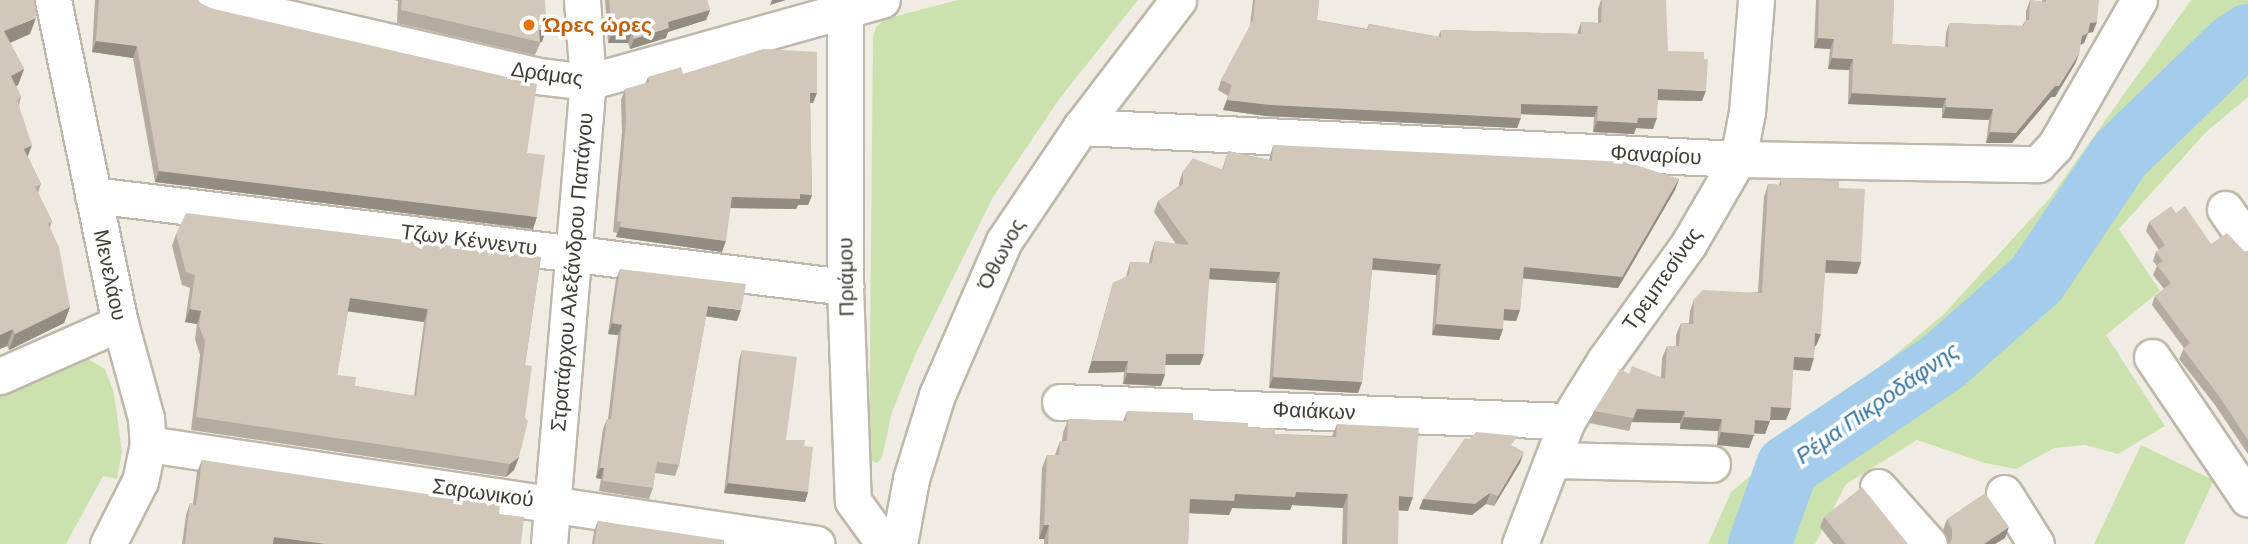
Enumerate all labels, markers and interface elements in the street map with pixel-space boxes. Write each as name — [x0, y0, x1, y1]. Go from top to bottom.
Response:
place label: Ώρες ώρες — [543, 12, 652, 38]
marker: Ώρες ώρες — [521, 17, 537, 33]
street label: Δράμας — [509, 56, 585, 92]
street label: Στρατάρχου Αλεξάνδρου Παπάγου — [545, 111, 599, 433]
street label: Φαναρίου — [1610, 140, 1702, 170]
street label: Όθωνος — [972, 214, 1030, 294]
street label: Τζων Κέννεντυ — [399, 219, 539, 261]
street label: Τρεμπεσίνας — [1617, 222, 1707, 336]
street label: Μενελάου — [88, 227, 132, 323]
street label: Πριάμου — [833, 237, 859, 317]
water label: Ρέμα Πικροδάφνης — [1790, 336, 1964, 470]
street label: Φαιάκων — [1272, 397, 1356, 425]
street label: Σαρωνικού — [431, 473, 535, 513]

